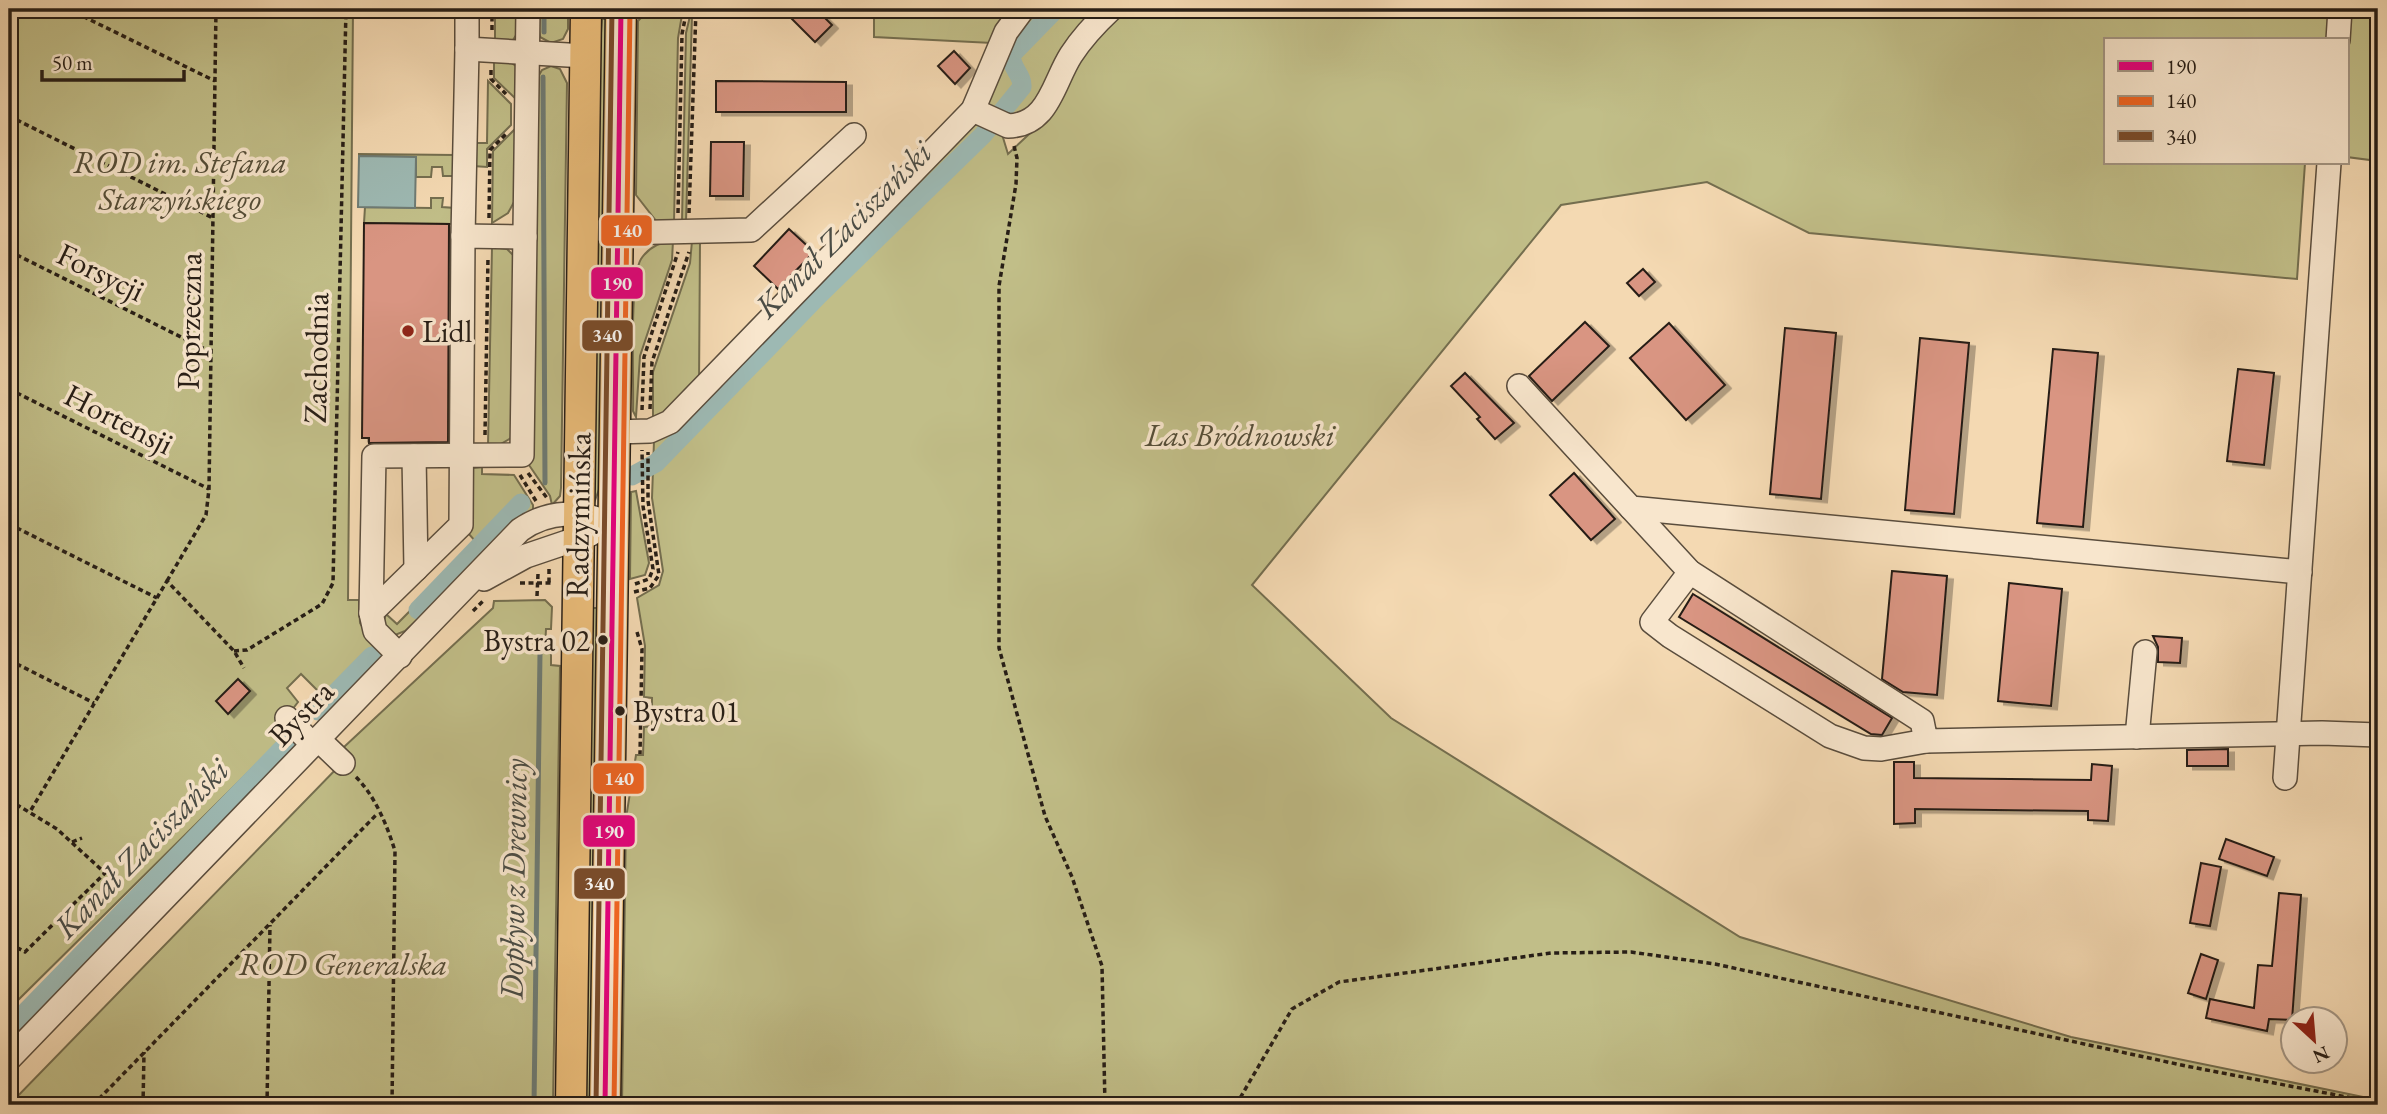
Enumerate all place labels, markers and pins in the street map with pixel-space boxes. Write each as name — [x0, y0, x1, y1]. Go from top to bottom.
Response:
place label: Lidl — [422, 310, 473, 352]
marker: Lidl — [400, 323, 416, 339]
place label: Bystra 02 — [483, 621, 591, 660]
marker: Bystra 02 — [596, 633, 610, 647]
place label: Bystra 01 — [633, 692, 740, 731]
marker: Bystra 01 — [613, 704, 627, 718]

